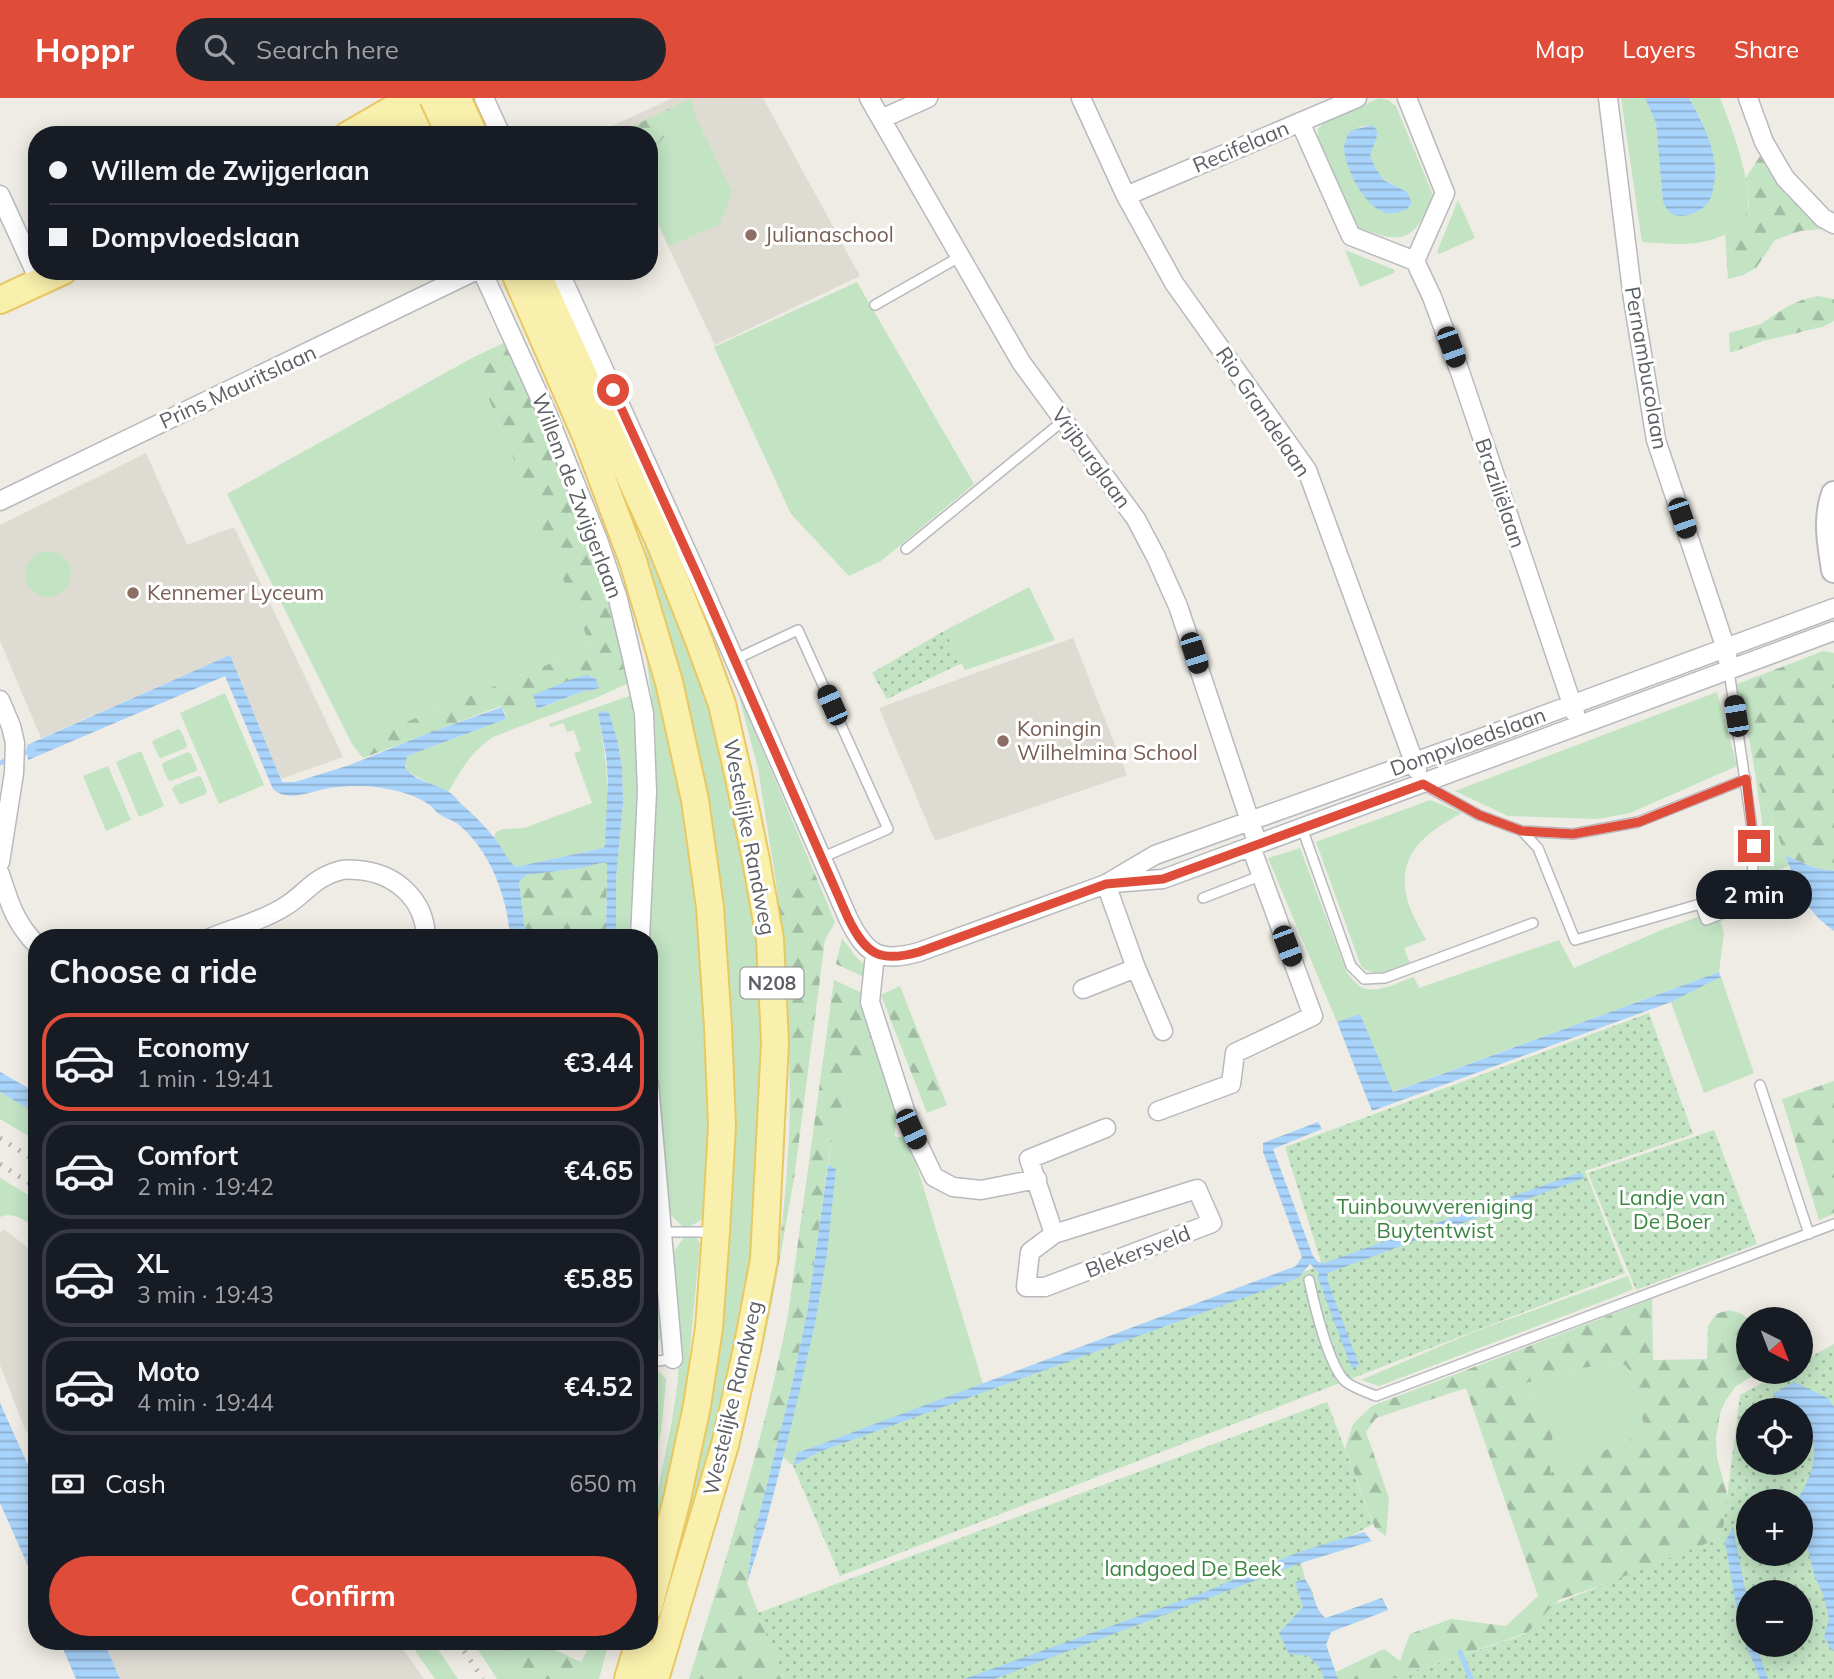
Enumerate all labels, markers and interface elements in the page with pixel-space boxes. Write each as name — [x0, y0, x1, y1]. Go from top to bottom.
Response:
search box — [176, 18, 666, 81]
text: Hoppr — [35, 29, 134, 70]
icon: search — [200, 30, 238, 68]
text: Search here — [256, 33, 399, 66]
text: Map — [1535, 34, 1584, 64]
text: Layers — [1622, 34, 1696, 64]
text: Share — [1734, 34, 1799, 64]
street label: Recifelaan — [1189, 114, 1293, 178]
text: Willem de Zwijgerlaan — [91, 154, 370, 187]
text: Dompvloedslaan — [91, 221, 300, 254]
place label: Julianaschool — [765, 221, 894, 247]
marker: Julianaschool — [743, 227, 759, 243]
street label: Pernambucolaan — [1620, 284, 1674, 451]
car — [1434, 324, 1469, 370]
street label: Prins Mauritslaan — [155, 338, 320, 434]
street label: Rio Grandelaan — [1211, 341, 1317, 481]
route start — [597, 374, 629, 406]
street label: Willem de Zwijgerlaan — [527, 389, 629, 602]
street label: Vrijburglaan — [1046, 402, 1137, 513]
street label: Braziliëlaan — [1470, 434, 1532, 551]
car — [1666, 495, 1699, 541]
place label: Kennemer Lyceum — [147, 579, 324, 605]
marker: Kennemer Lyceum — [125, 585, 141, 601]
car — [1178, 630, 1211, 676]
car — [814, 682, 851, 728]
car — [1723, 694, 1750, 738]
street label: Dompvloedslaan — [1386, 701, 1549, 781]
place label: Koningin Wilhelmina School — [1017, 715, 1198, 765]
marker: Koningin Wilhelmina School — [995, 733, 1011, 749]
street label: Westelijke Randweg — [718, 737, 782, 937]
route end — [1738, 830, 1770, 862]
callout: 2 min — [1696, 870, 1812, 920]
text: 2 min — [1724, 880, 1784, 909]
car — [1270, 923, 1305, 969]
text: Choose a ride — [49, 951, 257, 991]
road number: N208 — [740, 968, 804, 998]
icon: car — [53, 1031, 116, 1094]
text: Economy — [137, 1031, 249, 1064]
text: €3.44 — [564, 1046, 633, 1079]
text: 1 min · 19:41 — [137, 1064, 274, 1093]
car — [893, 1106, 930, 1152]
icon: car — [53, 1139, 116, 1202]
text: Comfort — [137, 1139, 238, 1172]
text: €4.65 — [564, 1154, 633, 1187]
text: 2 min · 19:42 — [137, 1172, 274, 1201]
park label: Landje van De Boer — [1619, 1184, 1725, 1234]
park label: Tuinbouwvereniging Buytentwist — [1336, 1193, 1534, 1243]
street label: Blekersveld — [1081, 1219, 1194, 1283]
icon: car — [53, 1247, 116, 1310]
text: XL — [137, 1247, 169, 1280]
text: €5.85 — [564, 1262, 633, 1295]
text: 3 min · 19:43 — [137, 1280, 274, 1309]
street label: Westelijke Randweg — [697, 1298, 767, 1498]
north arrow — [1736, 1307, 1813, 1384]
map controls — [1736, 1307, 1813, 1657]
icon: car — [53, 1355, 116, 1418]
text: Moto — [137, 1355, 200, 1388]
text: €4.52 — [564, 1370, 633, 1403]
text: 4 min · 19:44 — [137, 1388, 274, 1417]
button: locate — [1736, 1398, 1813, 1475]
icon: cash — [49, 1465, 87, 1503]
text: Cash — [105, 1467, 166, 1500]
text: 650 m — [569, 1469, 637, 1498]
button: + — [1736, 1489, 1813, 1566]
park label: landgoed De Beek — [1104, 1555, 1282, 1581]
button: Confirm — [49, 1556, 637, 1636]
button: − — [1736, 1580, 1813, 1657]

